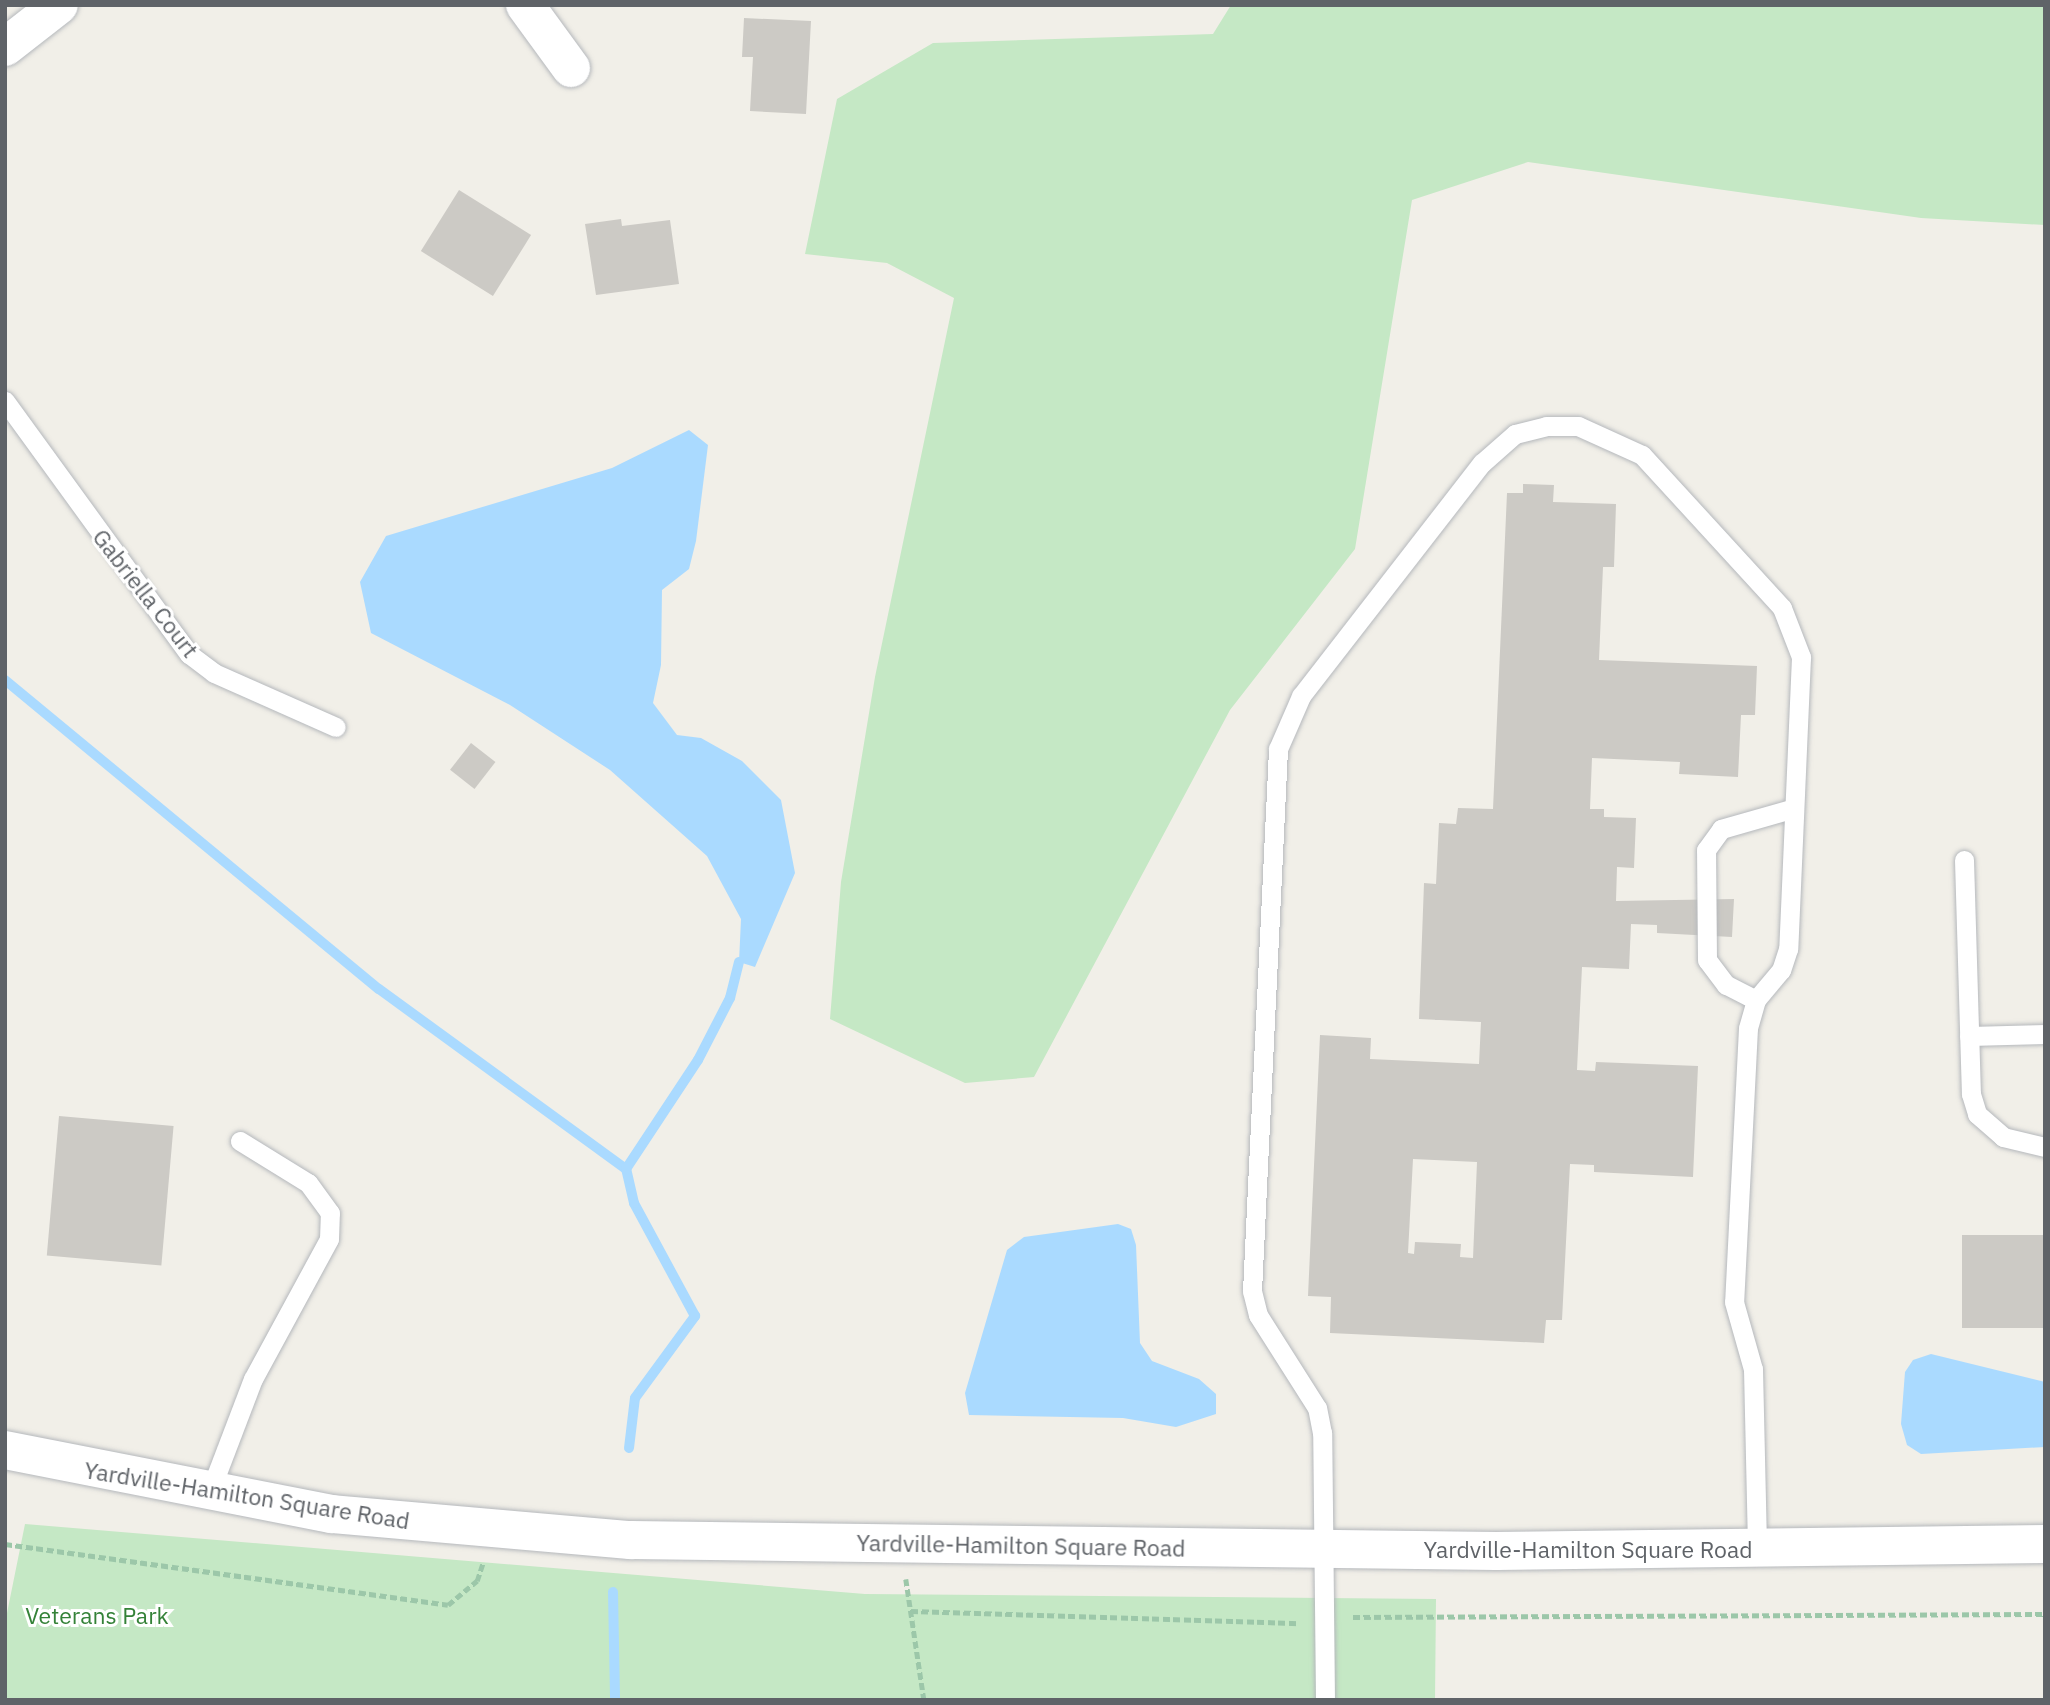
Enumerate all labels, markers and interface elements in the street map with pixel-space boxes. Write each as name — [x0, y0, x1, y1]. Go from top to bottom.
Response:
street label: Gabriella Court — [87, 523, 205, 663]
street label: Yardville-Hamilton Square Road — [82, 1456, 412, 1534]
street label: Yardville-Hamilton Square Road — [856, 1528, 1186, 1562]
street label: Yardville-Hamilton Square Road — [1423, 1535, 1753, 1563]
park label: Veterans Park — [25, 1601, 169, 1629]

